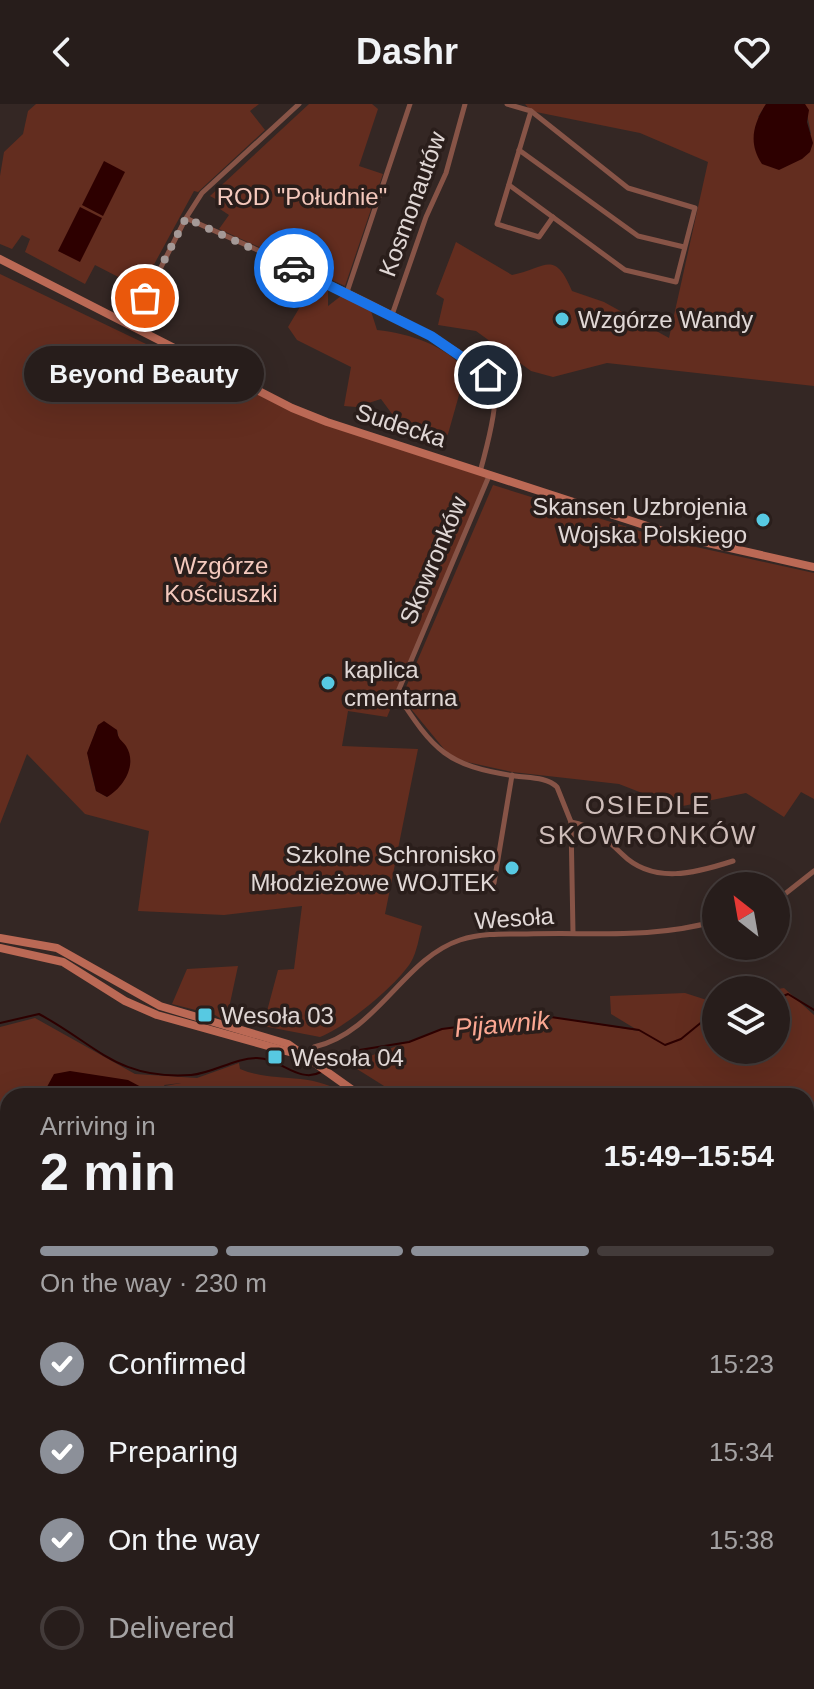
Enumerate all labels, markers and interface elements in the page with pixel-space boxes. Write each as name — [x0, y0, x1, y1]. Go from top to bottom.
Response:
icon: back — [40, 30, 84, 74]
icon: heart — [730, 30, 774, 74]
text: Dashr — [356, 31, 458, 72]
street label: Kosmonautów — [373, 127, 451, 280]
park label: ROD "Południe" — [217, 183, 387, 210]
courier — [254, 228, 334, 308]
icon: car — [272, 246, 316, 290]
pin — [111, 264, 179, 332]
icon: bag — [123, 276, 167, 320]
place label: Wzgórze Wandy — [578, 306, 753, 333]
marker: Wzgórze Wandy — [553, 310, 571, 328]
pin — [454, 341, 522, 409]
callout: Beyond Beauty — [25, 346, 265, 402]
icon: home — [466, 353, 510, 397]
text: Beyond Beauty — [49, 359, 239, 389]
street label: Sudecka — [352, 398, 450, 452]
street label: Skowronków — [394, 491, 472, 628]
place label: Skansen Uzbrojenia Wojska Polskiego — [532, 493, 748, 548]
marker: Skansen Uzbrojenia Wojska Polskiego — [754, 511, 772, 529]
park label: Wzgórze Kościuszki — [164, 552, 278, 607]
place label: kaplica cmentarna — [344, 656, 458, 711]
marker: kaplica cmentarna — [319, 674, 337, 692]
district label: OSIEDLE SKOWRONKÓW — [538, 790, 758, 850]
place label: Szkolne Schronisko Młodzieżowe WOJTEK — [251, 841, 496, 896]
marker: Szkolne Schronisko Młodzieżowe WOJTEK — [503, 859, 521, 877]
north arrow — [702, 872, 790, 960]
map controls — [702, 872, 790, 1064]
street label: Wesoła — [473, 902, 555, 934]
button: layers — [702, 976, 790, 1064]
place label: Wesoła 03 — [221, 1002, 334, 1029]
water label: Pijawnik — [453, 1005, 553, 1043]
marker: Wesoła 03 — [196, 1006, 214, 1024]
place label: Wesoła 04 — [291, 1044, 404, 1071]
marker: Wesoła 04 — [266, 1048, 284, 1066]
text: Arriving in — [40, 1111, 156, 1141]
text: 15:49–15:54 — [604, 1139, 774, 1172]
text: 2 min — [40, 1143, 176, 1201]
text: On the way · 230 m — [40, 1268, 267, 1298]
icon: check — [40, 1342, 84, 1386]
text: Confirmed — [108, 1347, 246, 1380]
text: 15:23 — [709, 1349, 774, 1379]
icon: check — [40, 1430, 84, 1474]
text: Preparing — [108, 1435, 238, 1468]
text: 15:34 — [709, 1437, 774, 1467]
icon: check — [40, 1518, 84, 1562]
text: On the way — [108, 1523, 260, 1556]
text: 15:38 — [709, 1525, 774, 1555]
text: Delivered — [108, 1611, 235, 1644]

